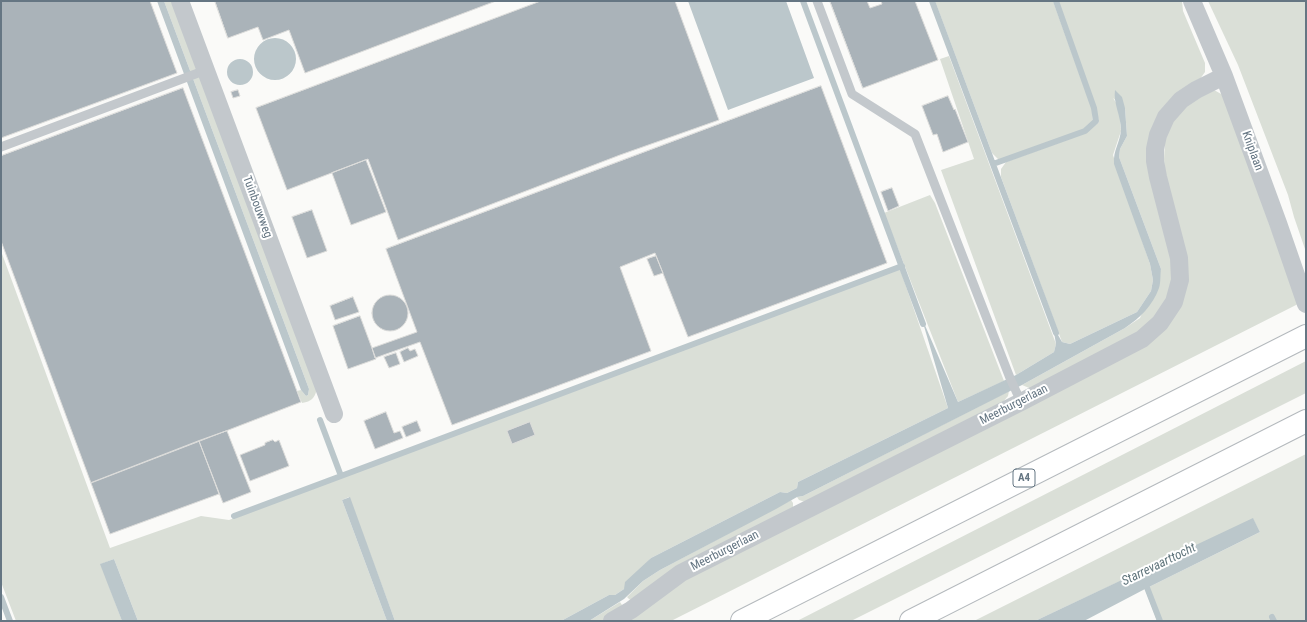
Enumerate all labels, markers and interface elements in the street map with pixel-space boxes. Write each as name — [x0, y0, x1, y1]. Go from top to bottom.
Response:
street label: Kniplaan — [1238, 129, 1266, 173]
street label: Tuinbouwweg — [239, 174, 275, 240]
street label: Meerburgerlaan — [978, 382, 1050, 428]
road number: A4 — [1013, 469, 1035, 487]
street label: Meerburgerlaan — [689, 528, 761, 574]
water label: Starrevaarttocht — [1119, 540, 1199, 590]

